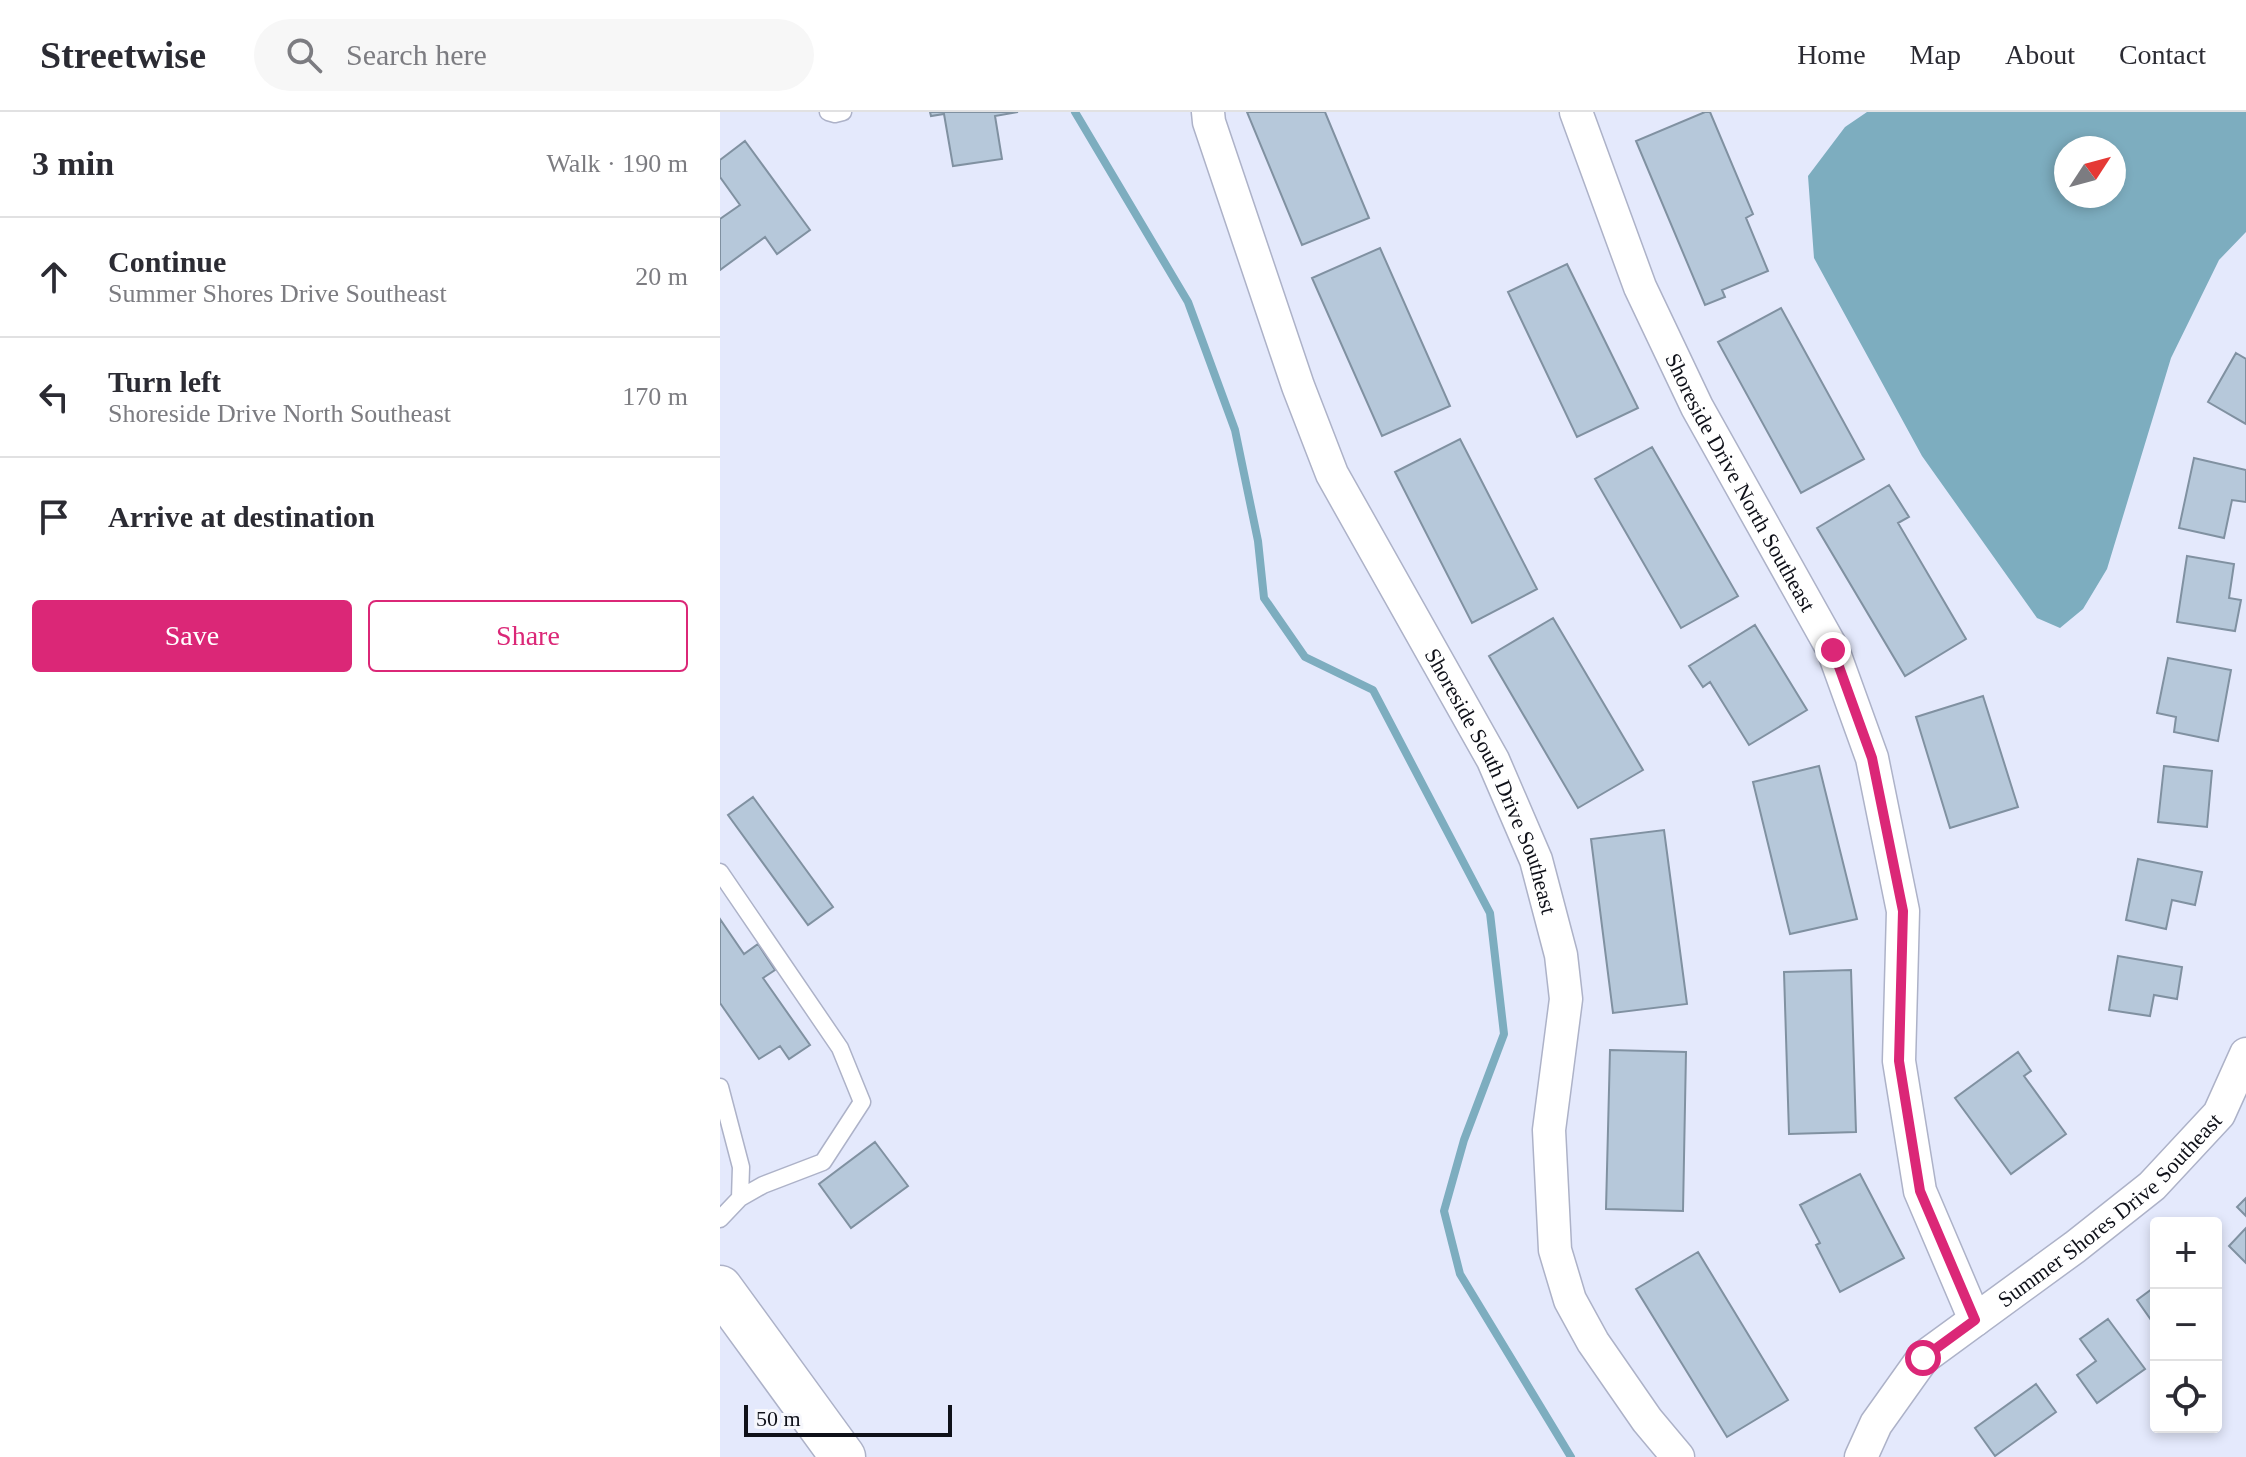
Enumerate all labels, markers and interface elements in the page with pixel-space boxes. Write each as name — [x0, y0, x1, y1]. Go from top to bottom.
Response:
search box — [254, 19, 814, 91]
icon: search — [282, 33, 326, 77]
text: Streetwise — [40, 34, 206, 76]
text: Search here — [346, 38, 487, 71]
text: Home — [1797, 39, 1866, 70]
text: Map — [1910, 39, 1961, 70]
text: About — [2005, 39, 2075, 70]
text: Contact — [2119, 39, 2206, 70]
north arrow — [2054, 136, 2126, 208]
text: 3 min — [32, 145, 114, 182]
text: Walk · 190 m — [546, 149, 688, 178]
text: Continue — [108, 245, 226, 278]
icon: ahead — [32, 255, 76, 299]
text: 20 m — [635, 262, 688, 291]
text: Summer Shores Drive Southeast — [108, 279, 447, 308]
street label: Shoreside Drive North Southeast — [1661, 349, 1821, 616]
text: Turn left — [108, 365, 221, 398]
icon: left — [32, 375, 76, 419]
text: 170 m — [622, 382, 688, 411]
text: Shoreside Drive North Southeast — [108, 399, 451, 428]
icon: arrive — [32, 495, 76, 539]
text: Arrive at destination — [108, 500, 375, 533]
button: Save — [32, 600, 352, 672]
button: Share — [368, 600, 688, 672]
route end — [1815, 632, 1851, 668]
street label: Shoreside South Drive Southeast — [1420, 644, 1562, 917]
street label: Summer Shores Drive Southeast — [1993, 1107, 2226, 1312]
map controls — [2150, 1217, 2222, 1433]
button: + — [2150, 1217, 2222, 1289]
button: − — [2150, 1289, 2222, 1361]
route start — [1905, 1340, 1941, 1376]
button: locate — [2150, 1361, 2222, 1433]
scale bar — [744, 1401, 952, 1437]
text: 50 m — [756, 1406, 801, 1431]

